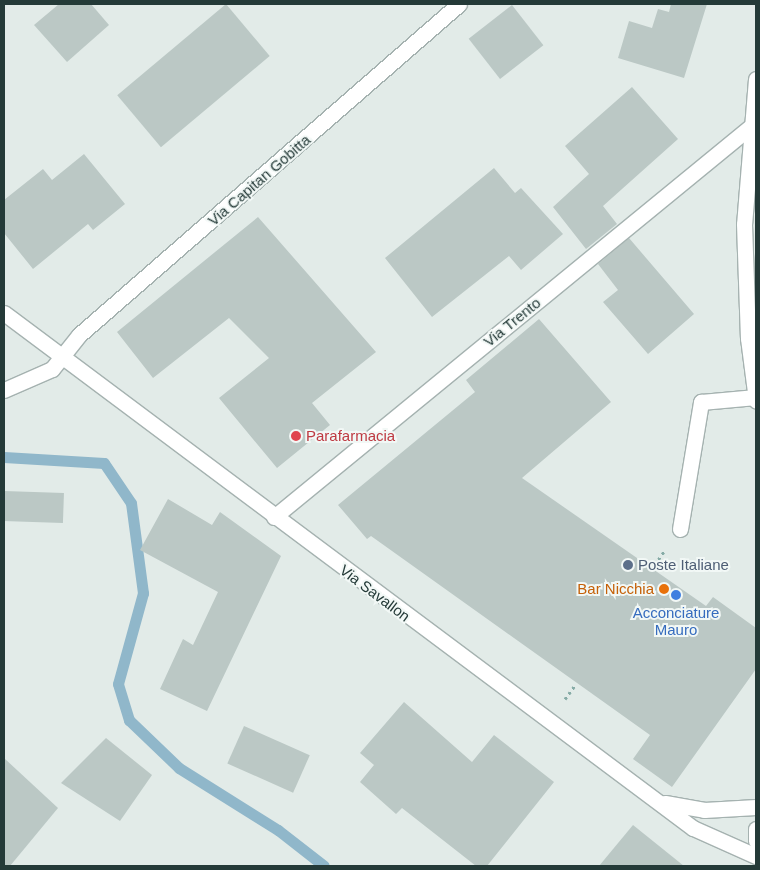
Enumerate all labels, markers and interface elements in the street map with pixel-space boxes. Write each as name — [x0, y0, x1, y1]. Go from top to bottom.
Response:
street label: Via Capitan Gobitta — [204, 131, 314, 229]
street label: Via Trento — [480, 293, 544, 351]
place label: Parafarmacia — [306, 427, 395, 445]
marker: Parafarmacia — [290, 430, 302, 442]
place label: Poste Italiane — [638, 556, 729, 574]
marker: Poste Italiane — [622, 559, 634, 571]
street label: Via Savallon — [336, 561, 414, 625]
place label: Bar Nicchia — [577, 580, 654, 598]
marker: Bar Nicchia — [658, 583, 670, 595]
marker: Acconciature Mauro — [670, 589, 682, 601]
place label: Acconciature Mauro — [633, 603, 719, 638]

